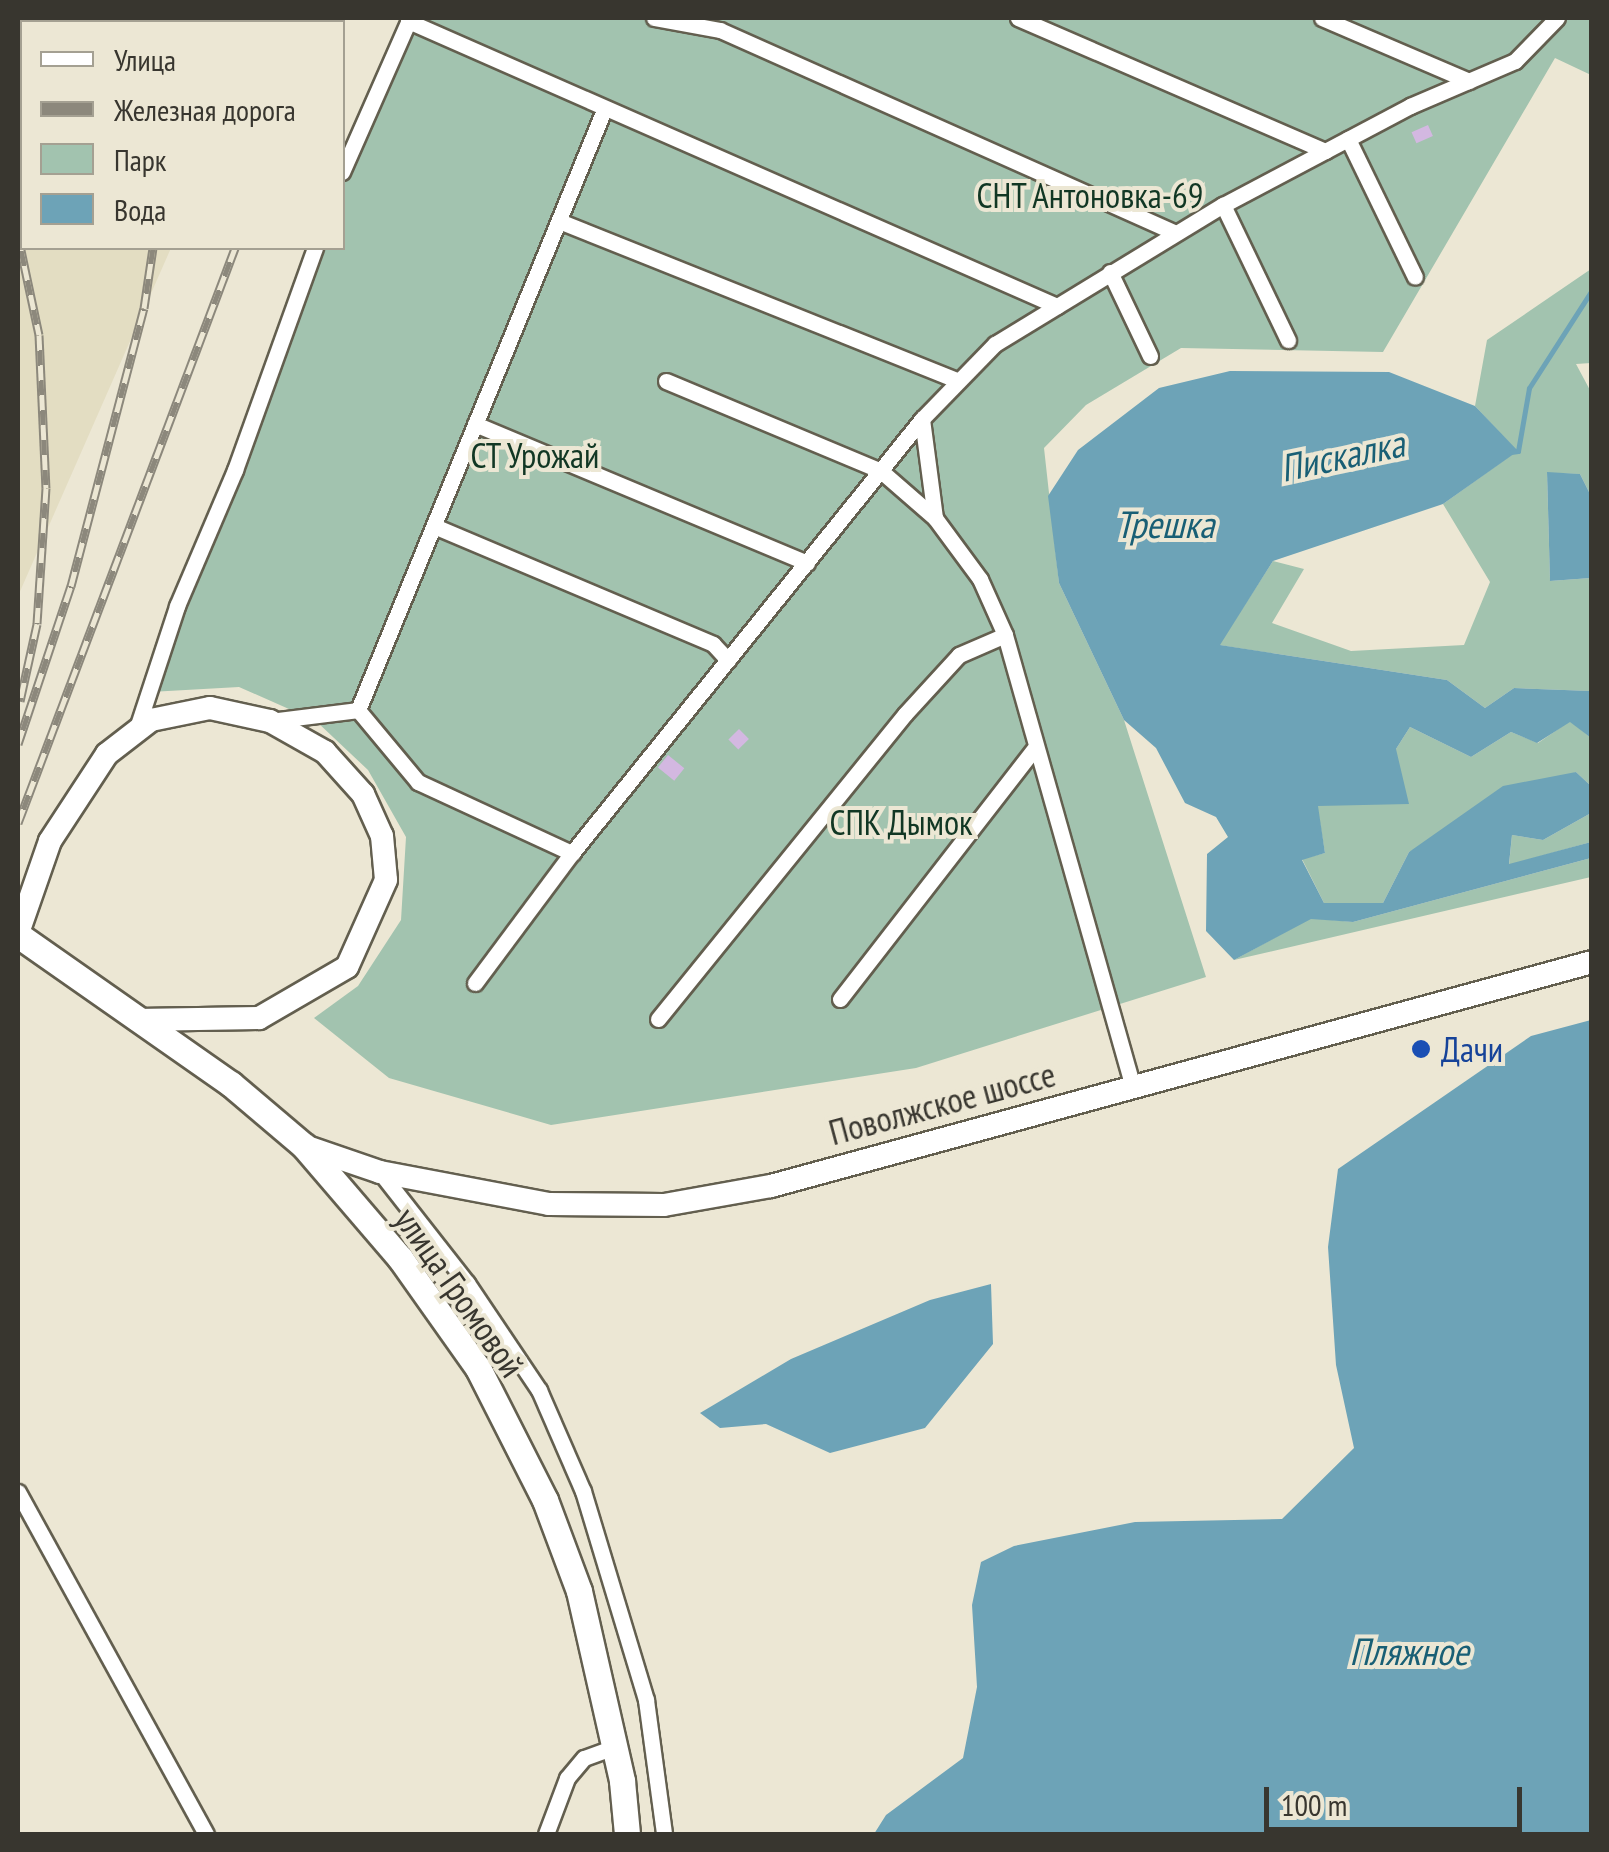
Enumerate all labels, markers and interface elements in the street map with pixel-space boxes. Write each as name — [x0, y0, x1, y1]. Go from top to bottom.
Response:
legend — [20, 20, 345, 250]
text: Улица — [114, 40, 176, 79]
text: Железная дорога — [114, 90, 296, 129]
text: Парк — [114, 140, 166, 179]
park label: СНТ Антоновка-69 — [975, 174, 1205, 216]
text: Вода — [114, 190, 166, 229]
water label: Пискалка — [1276, 420, 1408, 490]
park label: СТ Урожай — [470, 434, 600, 476]
water label: Трешка — [1116, 501, 1214, 547]
park label: СПК Дымок — [829, 801, 973, 843]
place label: Дачи — [1441, 1028, 1503, 1070]
marker: Дачи — [1410, 1038, 1432, 1060]
street label: Поволжское шоссе — [824, 1053, 1060, 1153]
street label: улица Громовой — [386, 1199, 534, 1385]
water label: Пляжное — [1349, 1628, 1469, 1674]
scale bar — [1269, 1767, 1526, 1829]
text: 100 m — [1281, 1785, 1347, 1824]

